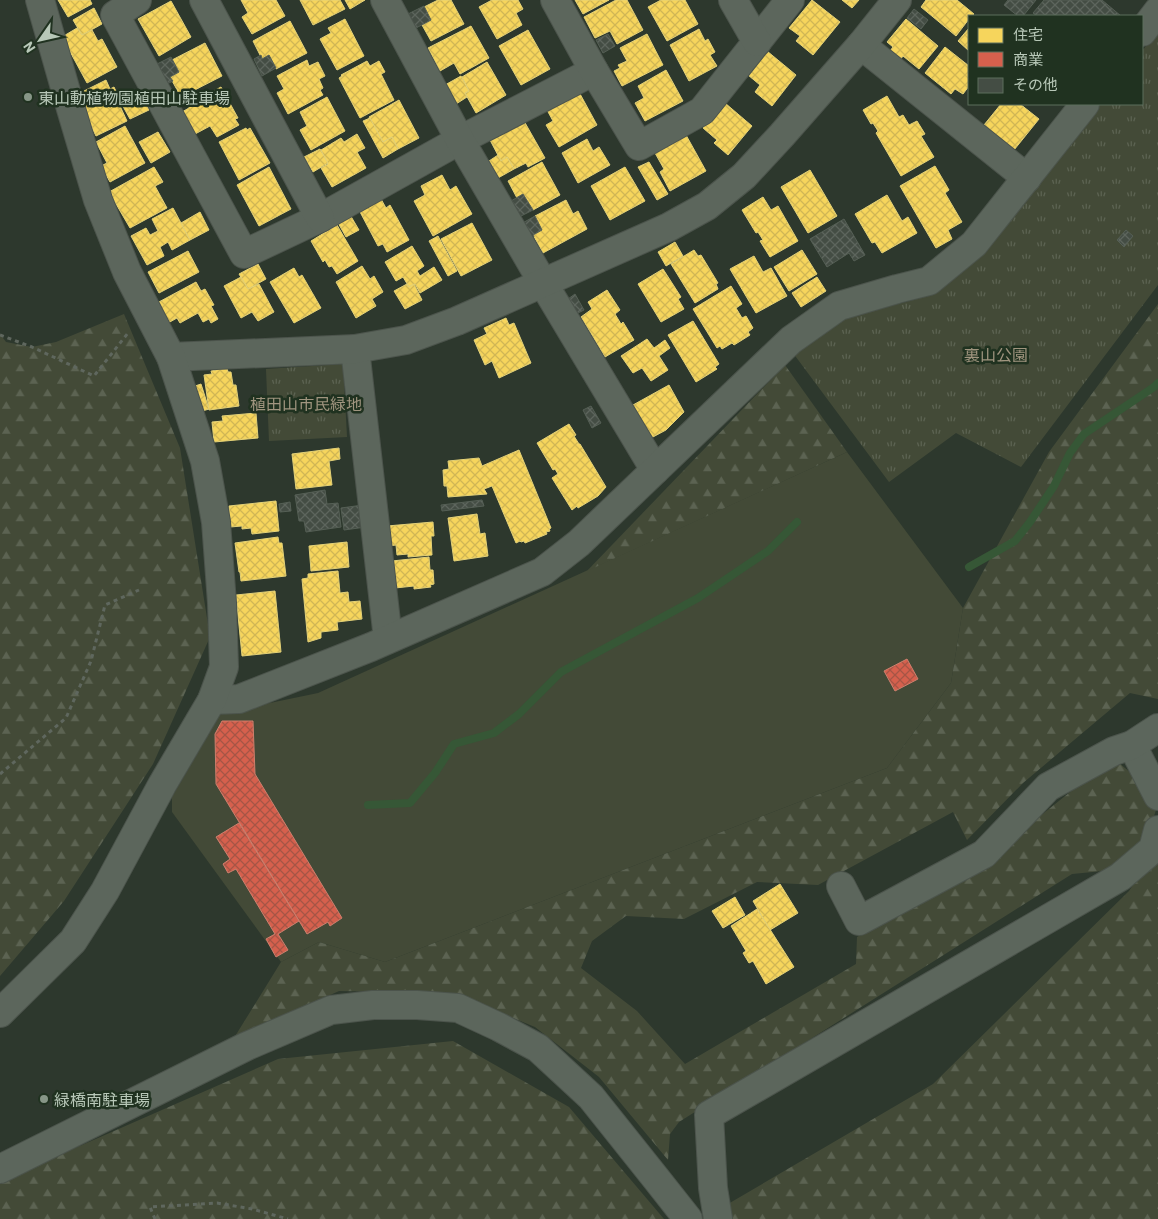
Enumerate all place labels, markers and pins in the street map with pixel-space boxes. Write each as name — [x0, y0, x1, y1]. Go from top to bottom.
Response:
place label: 東山動植物園植田山駐車場 — [38, 88, 230, 107]
marker: 東山動植物園植田山駐車場 — [22, 91, 34, 103]
place label: 緑橋南駐車場 — [54, 1090, 150, 1109]
marker: 緑橋南駐車場 — [38, 1093, 50, 1105]

